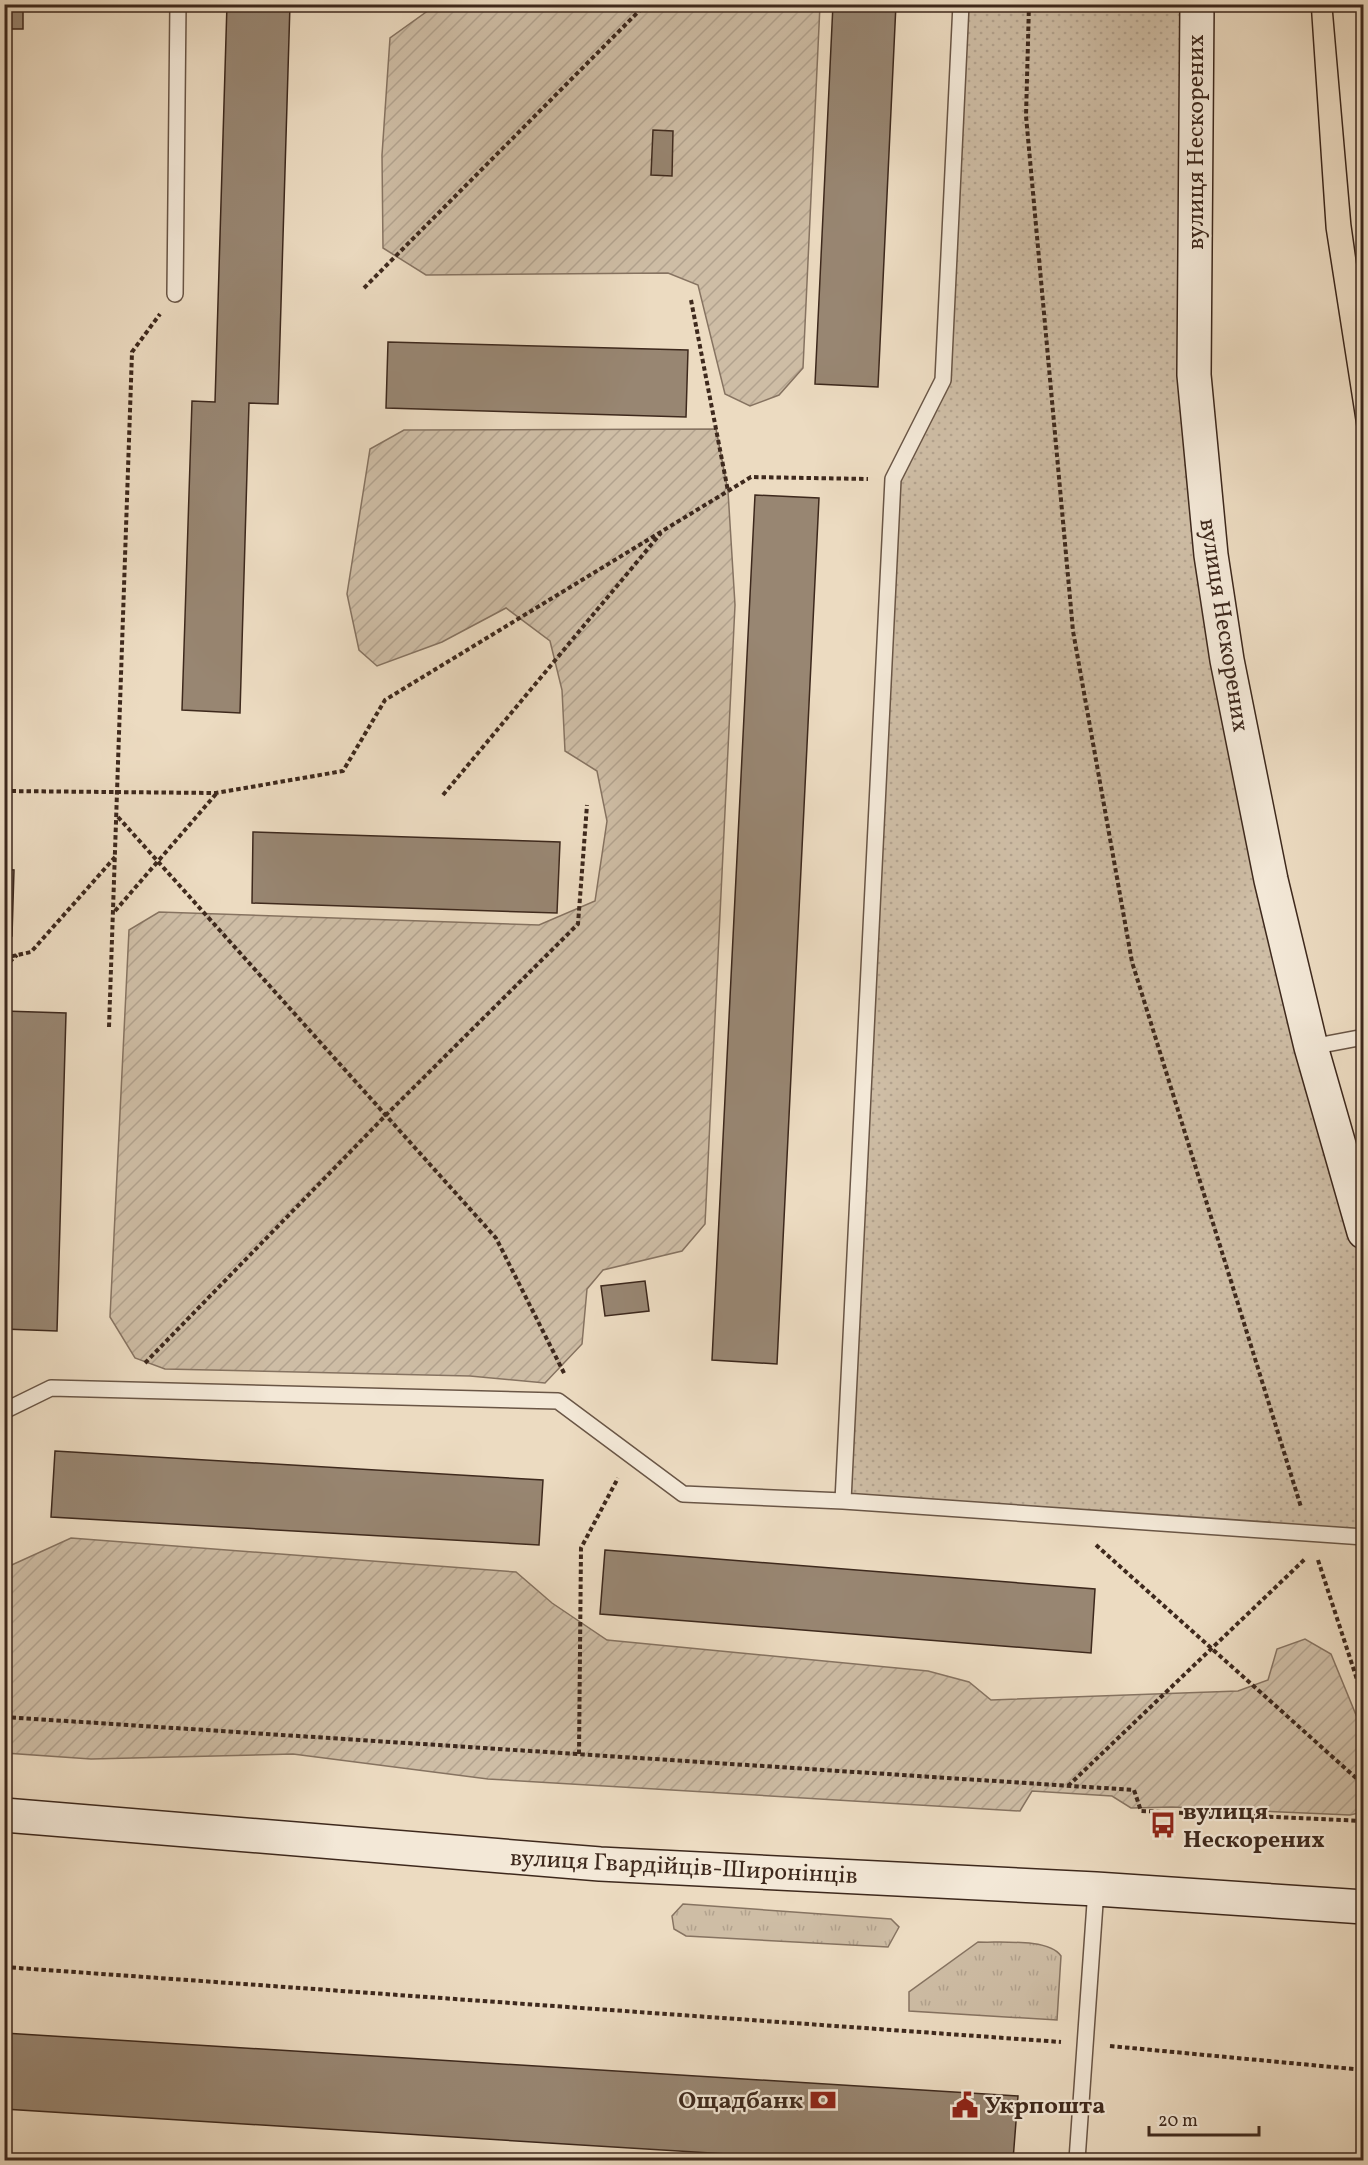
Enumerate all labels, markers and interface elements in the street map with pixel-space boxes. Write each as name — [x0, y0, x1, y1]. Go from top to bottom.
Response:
street label: вулиця Нескорених — [1180, 34, 1214, 250]
street label: вулиця Нескорених — [1189, 516, 1257, 734]
place label: вулиця Нескорених — [1183, 1796, 1325, 1858]
bus stop icon: вулиця Нескорених — [1148, 1810, 1178, 1840]
street label: вулиця Гвардійців-Широнінців — [509, 1842, 859, 1894]
place label: Ощадбанк — [678, 2085, 803, 2119]
bank icon: Ощадбанк — [808, 2085, 838, 2115]
public building icon: Укрпошта — [950, 2090, 980, 2120]
place label: Укрпошта — [985, 2090, 1105, 2124]
scale bar — [1149, 2099, 1258, 2137]
text: 20 m — [1158, 2109, 1198, 2134]

